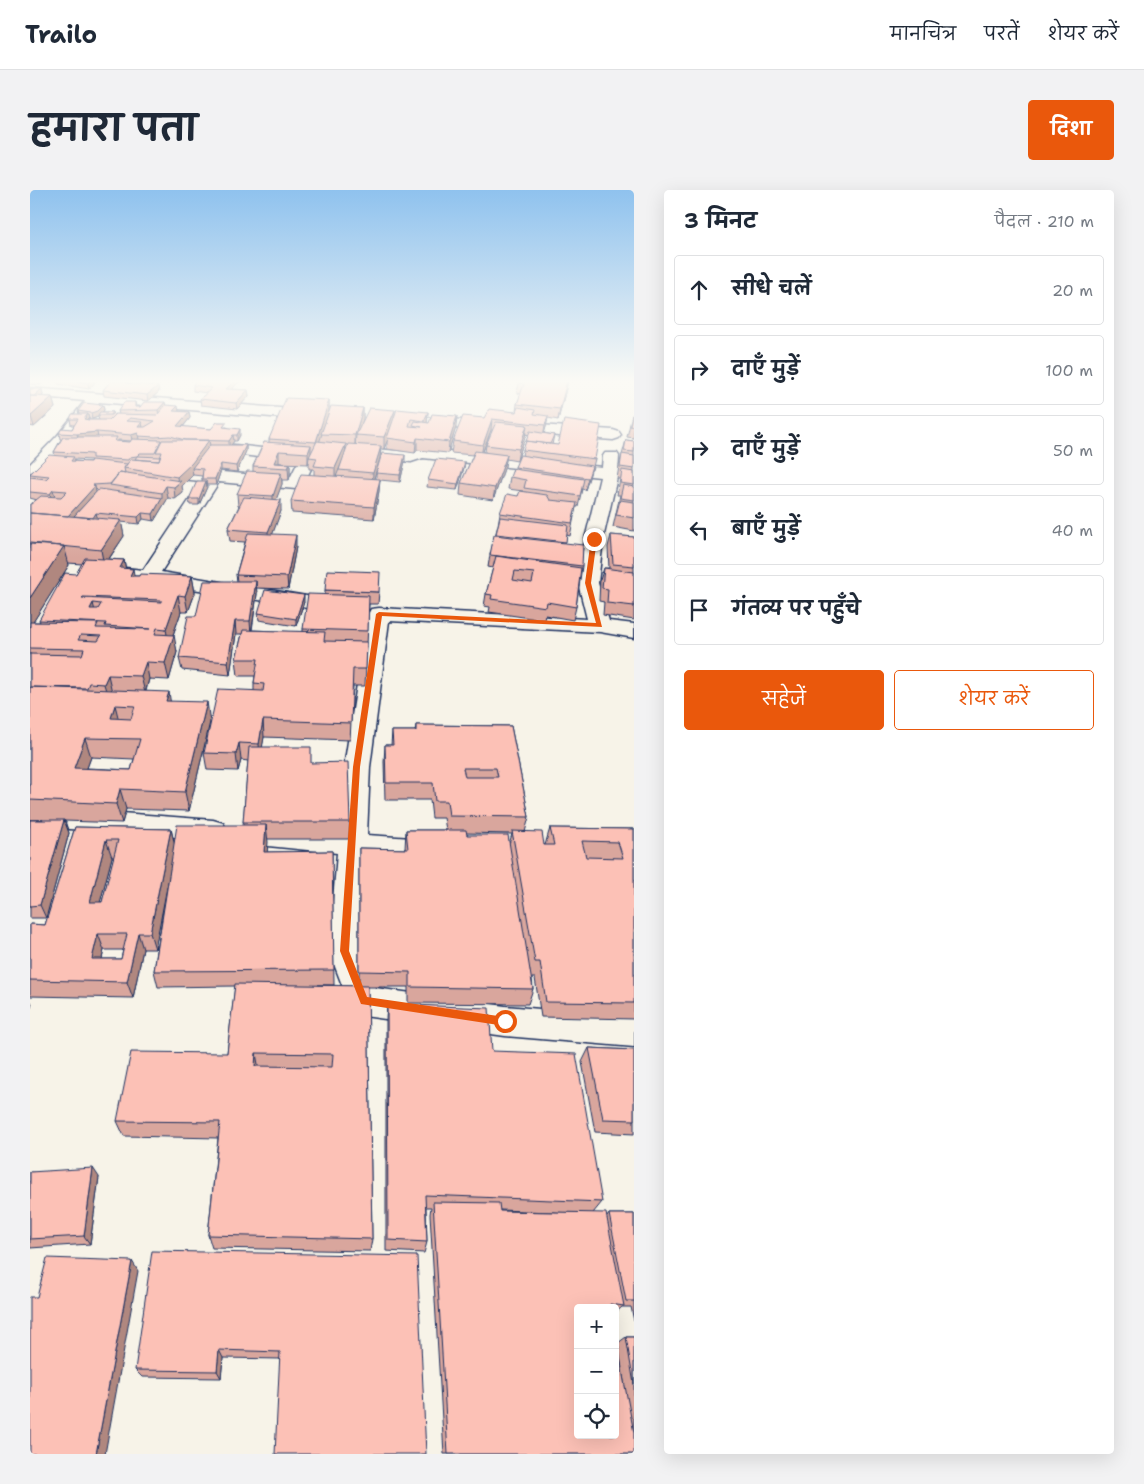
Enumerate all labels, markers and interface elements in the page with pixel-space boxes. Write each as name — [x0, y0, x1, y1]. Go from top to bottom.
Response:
text: Trailo — [25, 19, 97, 51]
text: मानचित्र — [890, 22, 956, 46]
text: परतें — [984, 22, 1019, 46]
text: शेयर करें — [1047, 22, 1119, 46]
button: दिशा — [1028, 100, 1114, 160]
text: हमारा पता — [30, 104, 198, 151]
text: 3 मिनट — [684, 207, 757, 235]
text: पैदल · 210 m — [994, 211, 1094, 232]
icon: ahead — [685, 276, 713, 304]
text: सीधे चलें — [732, 276, 811, 301]
text: 20 m — [1052, 280, 1093, 301]
icon: right — [685, 356, 713, 384]
text: दाएँ मुड़ें — [732, 356, 800, 381]
text: 100 m — [1045, 360, 1093, 381]
icon: right — [685, 436, 713, 464]
text: दाएँ मुड़ें — [732, 436, 800, 461]
text: 50 m — [1053, 440, 1093, 461]
icon: left — [685, 516, 713, 544]
text: बाएँ मुड़ें — [732, 516, 800, 541]
text: 40 m — [1051, 520, 1093, 541]
route end — [583, 528, 606, 551]
icon: arrive — [685, 596, 713, 624]
text: गंतव्य पर पहुँचे — [732, 596, 861, 621]
button: सहेजें — [684, 670, 884, 730]
button: शेयर करें — [894, 670, 1094, 730]
route start — [494, 1010, 517, 1033]
map controls — [574, 1304, 619, 1439]
button: + — [574, 1304, 619, 1349]
button: − — [574, 1349, 619, 1394]
button: locate — [574, 1394, 619, 1439]

